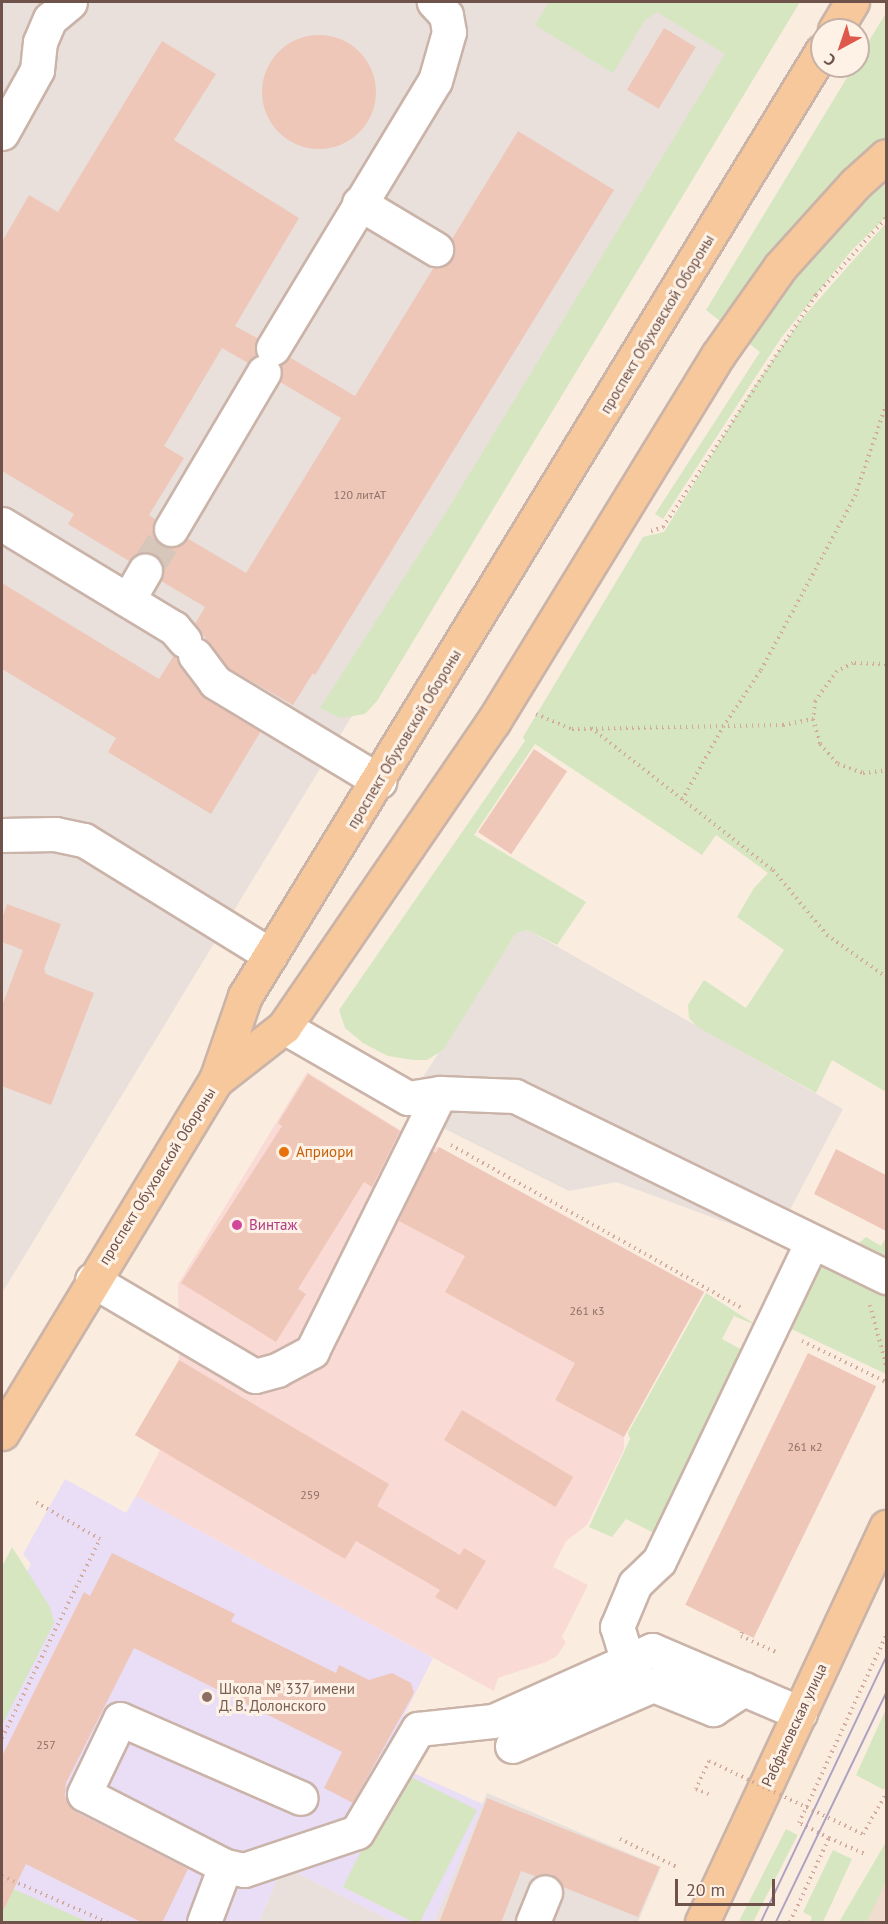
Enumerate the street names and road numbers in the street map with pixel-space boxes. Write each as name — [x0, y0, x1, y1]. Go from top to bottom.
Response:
street label: проспект Обуховской Обороны — [596, 231, 718, 417]
street label: проспект Обуховской Обороны — [343, 646, 465, 832]
street label: проспект Обуховской Обороны — [95, 1084, 219, 1268]
street label: Рабфаковская улица — [757, 1660, 831, 1790]

